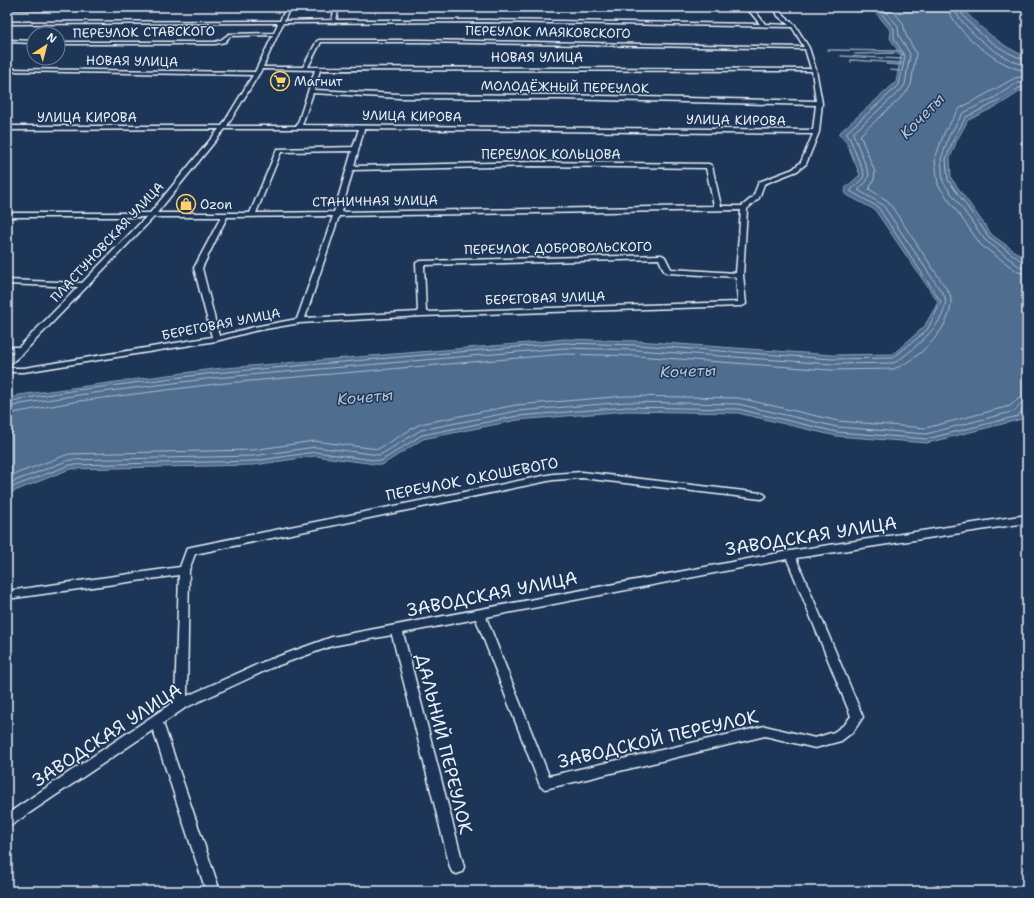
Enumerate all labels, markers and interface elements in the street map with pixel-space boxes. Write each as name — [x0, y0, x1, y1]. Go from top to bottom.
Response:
street label: ПЕРЕУЛОК СТАВСКОГО — [73, 22, 215, 42]
street label: ПЕРЕУЛОК МАЯКОВСКОГО — [465, 22, 631, 42]
north arrow — [26, 26, 66, 66]
text: N — [44, 30, 60, 47]
street label: НОВАЯ УЛИЦА — [491, 49, 583, 66]
street label: НОВАЯ УЛИЦА — [86, 52, 178, 70]
supermarket icon: Магнит — [269, 70, 291, 92]
place label: Магнит — [294, 73, 343, 90]
street label: МОЛОДЁЖНЫЙ ПЕРЕУЛОК — [481, 76, 650, 97]
water label: Кочеты — [895, 88, 949, 144]
street label: УЛИЦА КИРОВА — [362, 107, 462, 125]
street label: УЛИЦА КИРОВА — [37, 109, 137, 126]
street label: УЛИЦА КИРОВА — [686, 111, 786, 129]
street label: ПЕРЕУЛОК КОЛЬЦОВА — [481, 146, 621, 163]
street label: ПЛАСТУНОВСКАЯ УЛИЦА — [47, 178, 167, 306]
street label: СТАНИЧНАЯ УЛИЦА — [312, 191, 438, 211]
shop icon: Ozon — [175, 193, 197, 215]
place label: Ozon — [200, 196, 232, 213]
street label: ПЕРЕУЛОК ДОБРОВОЛЬСКОГО — [464, 238, 652, 258]
street label: БЕРЕГОВАЯ УЛИЦА — [484, 287, 606, 309]
street label: БЕРЕГОВАЯ УЛИЦА — [160, 304, 282, 344]
water label: Кочеты — [659, 360, 717, 382]
water label: Кочеты — [336, 384, 394, 410]
street label: ПЕРЕУЛОК О.КОШЕВОГО — [384, 452, 560, 506]
street label: ЗАВОДСКАЯ УЛИЦА — [723, 511, 899, 561]
street label: ЗАВОДСКАЯ УЛИЦА — [405, 566, 579, 622]
street label: ДАЛЬНИЙ ПЕРЕУЛОК — [410, 651, 478, 837]
street label: ЗАВОДСКАЯ УЛИЦА — [28, 678, 186, 792]
street label: ЗАВОДСКОЙ ПЕРЕУЛОК — [555, 704, 761, 774]

